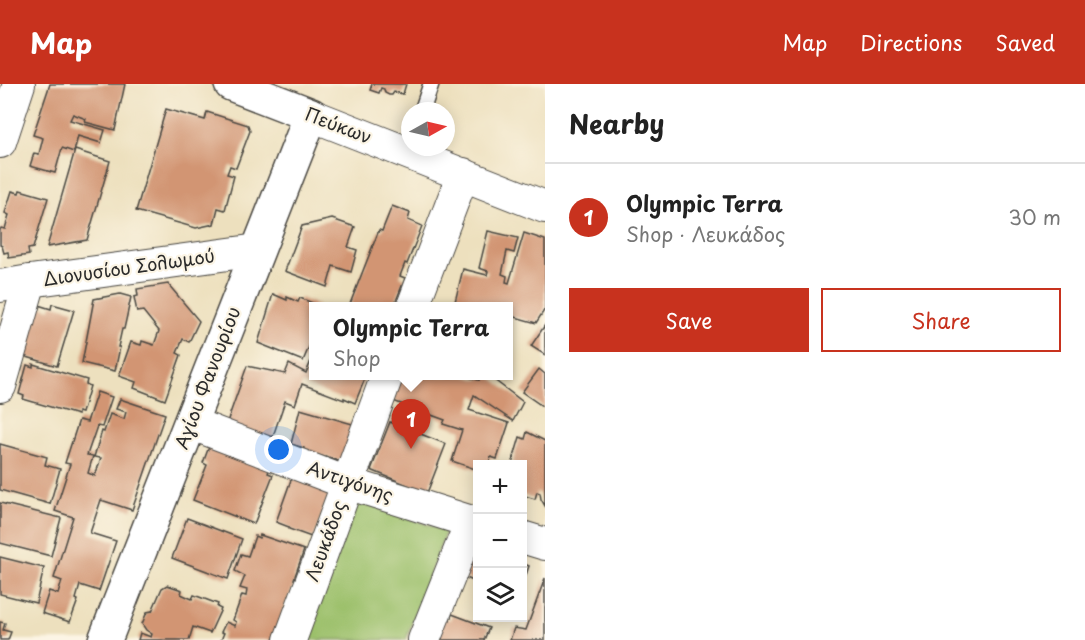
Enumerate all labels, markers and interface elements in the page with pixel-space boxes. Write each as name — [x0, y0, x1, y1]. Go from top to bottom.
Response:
text: Map — [30, 21, 92, 64]
text: Map — [782, 26, 827, 58]
text: Directions — [860, 26, 962, 58]
text: Saved — [995, 26, 1055, 58]
street label: Πεύκων — [301, 99, 376, 150]
north arrow — [401, 102, 455, 156]
text: Nearby — [569, 104, 664, 143]
text: Olympic Terra — [626, 186, 783, 219]
text: 1 — [584, 202, 593, 232]
text: 30 m — [1008, 202, 1061, 232]
text: Shop · Λευκάδος — [626, 219, 785, 249]
street label: Διονυσίου Σολωμού — [41, 241, 216, 292]
button: Save — [569, 288, 809, 352]
button: Share — [821, 288, 1061, 352]
street label: Αγίου Φανουρίου — [167, 302, 246, 453]
popup — [309, 302, 513, 380]
text: Olympic Terra — [333, 310, 489, 343]
text: Shop — [333, 343, 380, 373]
pin: 1 — [392, 400, 430, 449]
your location — [264, 435, 293, 464]
street label: Αντιγόνης — [304, 453, 397, 508]
map controls — [473, 460, 527, 622]
button: + — [473, 460, 527, 514]
street label: Λευκάδος — [297, 496, 352, 585]
button: − — [473, 514, 527, 568]
button: layers — [473, 568, 527, 622]

